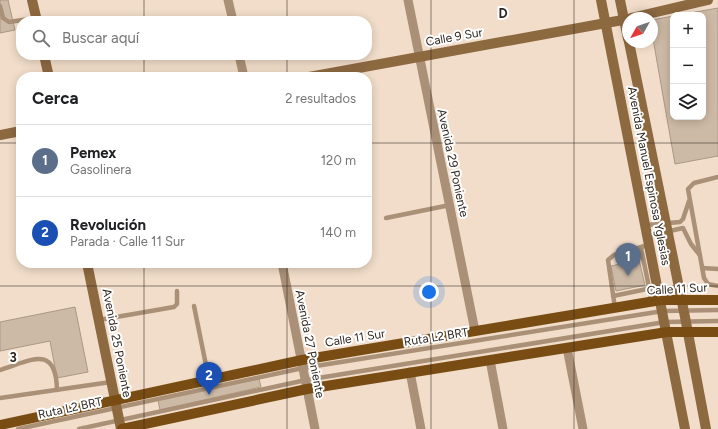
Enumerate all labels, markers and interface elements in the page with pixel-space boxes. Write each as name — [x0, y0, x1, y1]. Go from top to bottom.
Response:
text: D — [498, 6, 508, 21]
north arrow — [622, 12, 658, 48]
map controls — [670, 12, 706, 120]
button: + — [670, 12, 706, 48]
search box — [16, 16, 372, 60]
street label: Calle 9 Sur — [424, 25, 484, 49]
icon: search — [30, 27, 52, 49]
text: Buscar aquí — [62, 29, 139, 47]
button: − — [670, 48, 706, 84]
button: layers — [670, 84, 706, 120]
street label: Avenida Manuel Espinosa Yglesias — [625, 85, 673, 267]
text: Cerca — [32, 88, 79, 108]
text: 2 resultados — [285, 91, 356, 106]
street label: Avenida 29 Poniente — [435, 108, 471, 219]
text: Pemex — [70, 144, 116, 162]
text: 1 — [42, 153, 48, 168]
text: 120 m — [321, 153, 356, 168]
text: Gasolinera — [70, 162, 131, 177]
text: Revolución — [70, 216, 146, 234]
text: 2 — [41, 225, 49, 240]
text: 140 m — [320, 225, 356, 240]
text: Parada · Calle 11 Sur — [70, 234, 185, 249]
pin: 1 — [615, 243, 641, 276]
street label: Calle 11 Sur — [646, 280, 708, 298]
your location — [419, 282, 439, 302]
street label: Avenida 25 Poniente — [100, 287, 134, 399]
street label: Avenida 27 Poniente — [293, 289, 327, 400]
street label: Ruta L2 BRT — [403, 325, 470, 349]
street label: Calle 11 Sur — [324, 326, 386, 350]
text: 3 — [9, 350, 17, 365]
pin: 2 — [196, 362, 222, 395]
street label: Ruta L2 BRT — [37, 394, 104, 422]

